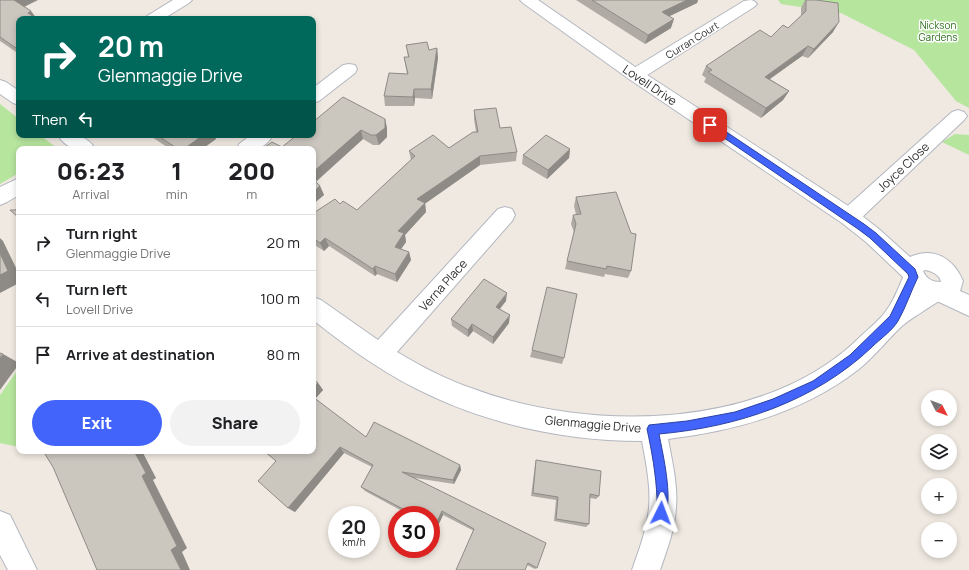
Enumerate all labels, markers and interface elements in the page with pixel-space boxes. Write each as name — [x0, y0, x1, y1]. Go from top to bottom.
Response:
street label: Curran Court — [663, 18, 721, 62]
park label: Nickson Gardens — [919, 18, 957, 44]
text: 20 m — [98, 27, 164, 65]
icon: right — [32, 32, 84, 84]
street label: Lovell Drive — [620, 61, 680, 109]
text: Glenmaggie Drive — [98, 63, 243, 87]
icon: left — [75, 108, 97, 130]
pin — [693, 108, 727, 142]
text: Then — [32, 109, 67, 130]
icon: arrive — [699, 114, 721, 136]
street label: Joyce Close — [873, 138, 933, 196]
text: 06:23 — [57, 154, 125, 187]
text: 1 — [171, 154, 182, 187]
text: 200 — [228, 154, 275, 187]
text: Arrival — [72, 185, 109, 203]
text: min — [166, 185, 188, 203]
text: m — [246, 185, 257, 203]
text: Turn right — [66, 223, 137, 244]
icon: right — [32, 232, 54, 254]
text: 20 m — [267, 232, 300, 253]
text: Glenmaggie Drive — [66, 244, 171, 262]
street label: Verna Place — [415, 255, 471, 315]
text: Turn left — [66, 279, 128, 300]
icon: left — [32, 288, 54, 310]
text: 100 m — [260, 288, 300, 309]
text: Lovell Drive — [66, 300, 133, 318]
icon: arrive — [32, 344, 54, 366]
text: Arrive at destination — [66, 344, 215, 365]
text: 80 m — [266, 344, 300, 365]
north arrow — [921, 390, 957, 426]
map controls — [921, 390, 957, 558]
button: Exit — [32, 400, 162, 446]
button: Share — [170, 400, 300, 446]
street label: Glenmaggie Drive — [544, 411, 642, 437]
button: layers — [921, 434, 957, 470]
button: + — [921, 478, 957, 514]
position arrow — [640, 492, 682, 534]
speed limit sign: 30 — [388, 506, 440, 558]
text: 20 — [341, 513, 367, 540]
button: − — [921, 522, 957, 558]
text: km/h — [342, 535, 366, 549]

